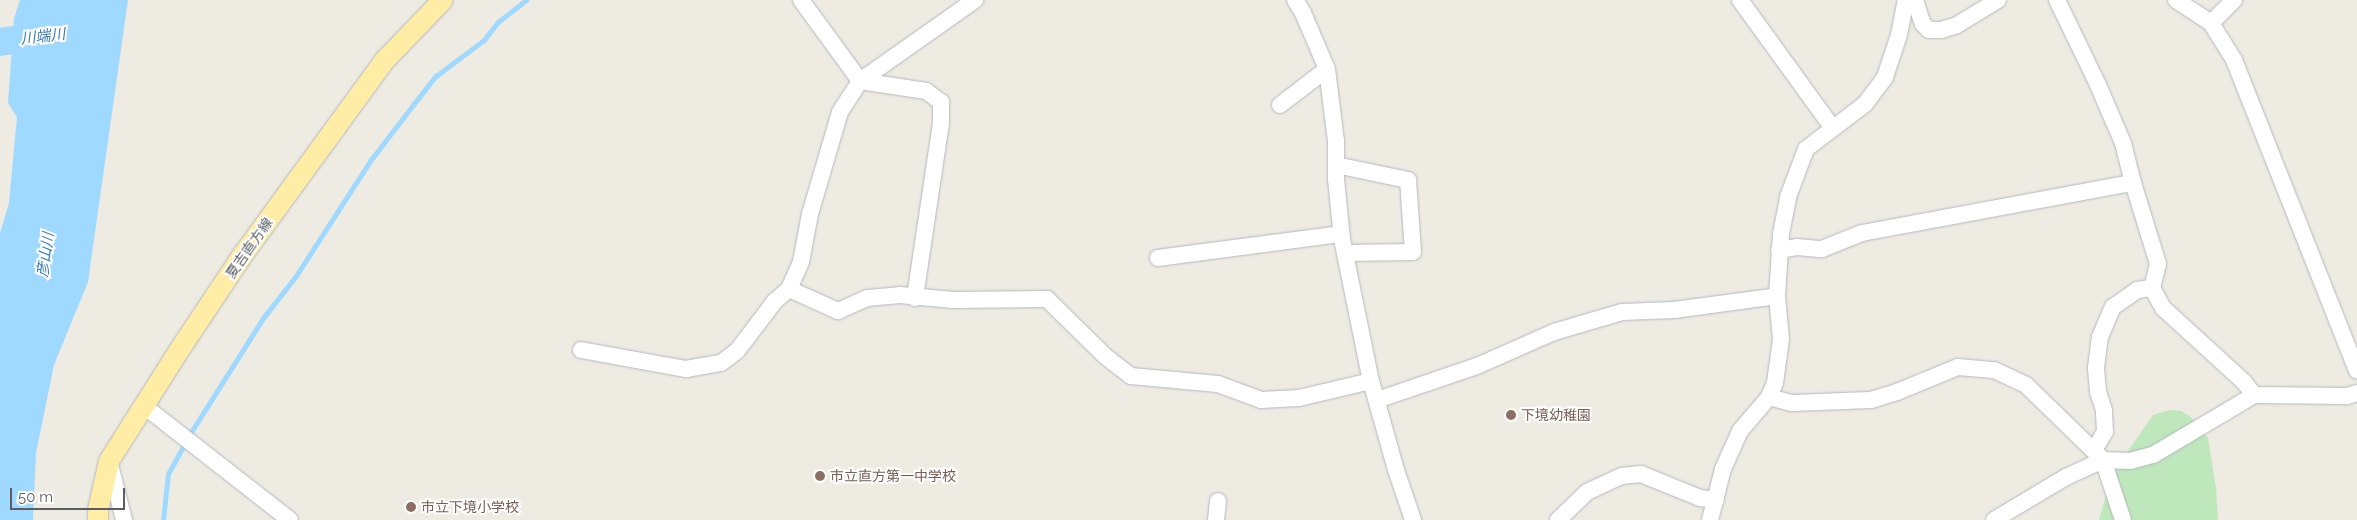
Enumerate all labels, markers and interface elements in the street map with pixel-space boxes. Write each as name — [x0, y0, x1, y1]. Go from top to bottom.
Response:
water label: 川端川 — [20, 25, 66, 49]
street label: 夏吉直方線 — [222, 215, 276, 281]
water label: 彦山川 — [34, 231, 58, 279]
place label: 下境幼稚園 — [1521, 407, 1591, 423]
marker: 下境幼稚園 — [1505, 409, 1517, 421]
place label: 市立直方第一中学校 — [830, 468, 956, 484]
marker: 市立直方第一中学校 — [814, 470, 826, 482]
scale bar — [12, 478, 128, 510]
text: 50 m — [18, 488, 53, 506]
place label: 市立下境小学校 — [421, 499, 519, 515]
marker: 市立下境小学校 — [405, 501, 417, 513]

